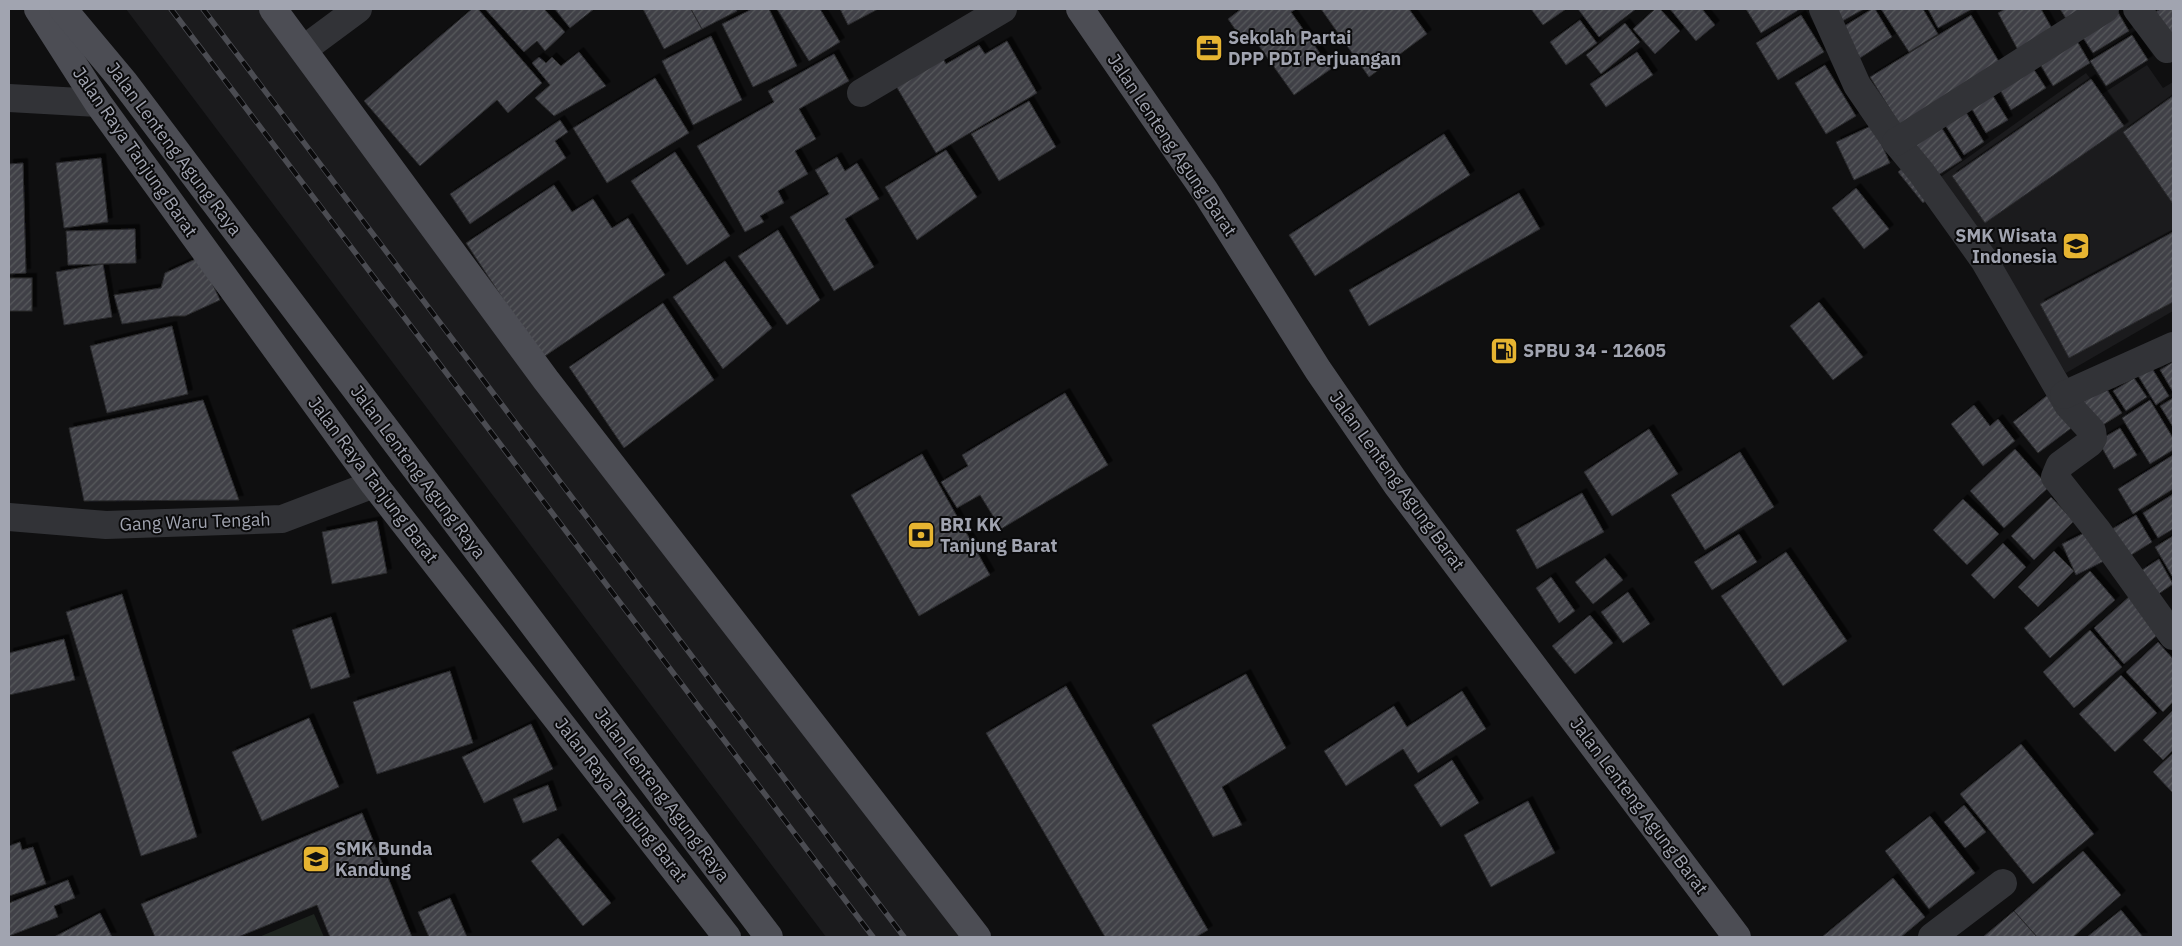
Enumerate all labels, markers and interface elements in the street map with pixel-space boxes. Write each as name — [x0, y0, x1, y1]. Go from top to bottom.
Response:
place label: Sekolah Partai DPP PDI Perjuangan — [1228, 26, 1401, 70]
office icon: Sekolah Partai DPP PDI Perjuangan — [1194, 33, 1224, 63]
street label: Jalan Lenteng Agung Barat — [1103, 49, 1242, 241]
street label: Jalan Lenteng Agung Raya — [102, 57, 247, 240]
street label: Jalan Raya Tanjung Barat — [68, 62, 203, 241]
place label: SMK Wisata Indonesia — [1955, 224, 2057, 268]
school or university icon: SMK Wisata Indonesia — [2061, 231, 2091, 261]
fuel station icon: SPBU 34 - 12605 — [1489, 336, 1519, 366]
place label: SPBU 34 - 12605 — [1523, 339, 1666, 362]
street label: Jalan Lenteng Agung Raya — [346, 380, 491, 563]
street label: Jalan Lenteng Agung Barat — [1325, 387, 1470, 575]
street label: Jalan Raya Tanjung Barat — [303, 392, 444, 568]
street label: Gang Waru Tengah — [119, 507, 271, 536]
place label: BRI KK Tanjung Barat — [940, 513, 1057, 557]
bank icon: BRI KK Tanjung Barat — [906, 520, 936, 550]
street label: Jalan Lenteng Agung Raya — [590, 703, 735, 886]
street label: Jalan Raya Tanjung Barat — [550, 713, 693, 887]
street label: Jalan Lenteng Agung Barat — [1565, 713, 1714, 899]
place label: SMK Bunda Kandung — [335, 837, 432, 881]
school or university icon: SMK Bunda Kandung — [301, 844, 331, 874]

